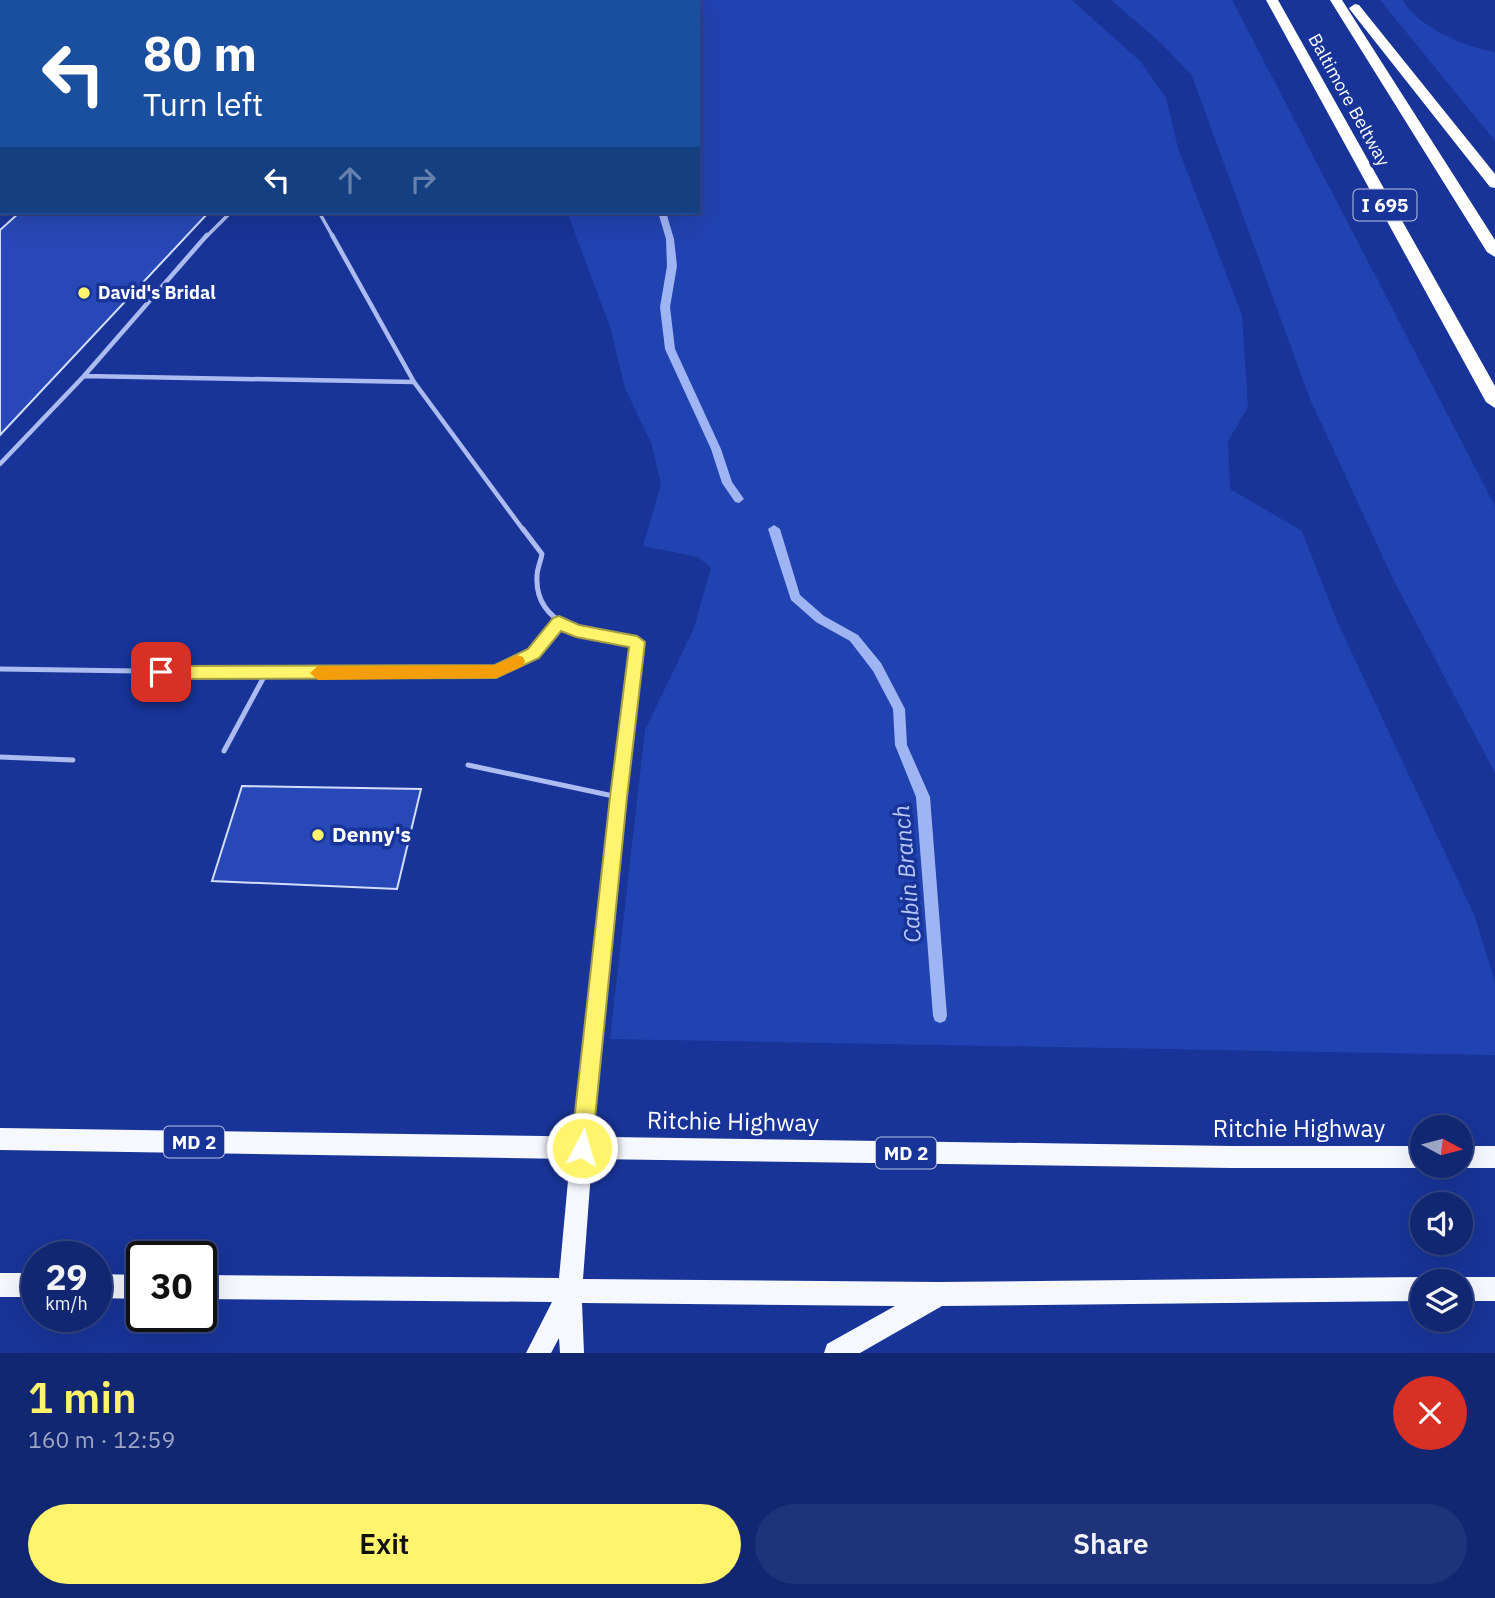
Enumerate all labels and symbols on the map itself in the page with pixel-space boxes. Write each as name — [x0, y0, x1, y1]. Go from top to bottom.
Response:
street label: Baltimore Beltway — [1303, 29, 1395, 170]
road number: I 695 — [1354, 190, 1416, 220]
place label: David's Bridal — [98, 281, 216, 304]
marker: David's Bridal — [76, 285, 92, 301]
pin — [131, 642, 191, 702]
water label: Cabin Branch — [885, 804, 927, 944]
place label: Denny's — [332, 820, 411, 848]
marker: Denny's — [310, 827, 326, 843]
street label: Ritchie Highway — [647, 1103, 819, 1139]
position arrow — [545, 1111, 619, 1185]
street label: Ritchie Highway — [1213, 1112, 1385, 1144]
north arrow — [1410, 1115, 1474, 1178]
road number: MD 2 — [164, 1126, 224, 1158]
road number: MD 2 — [876, 1138, 936, 1168]
speed limit sign: 30 — [126, 1241, 217, 1332]

